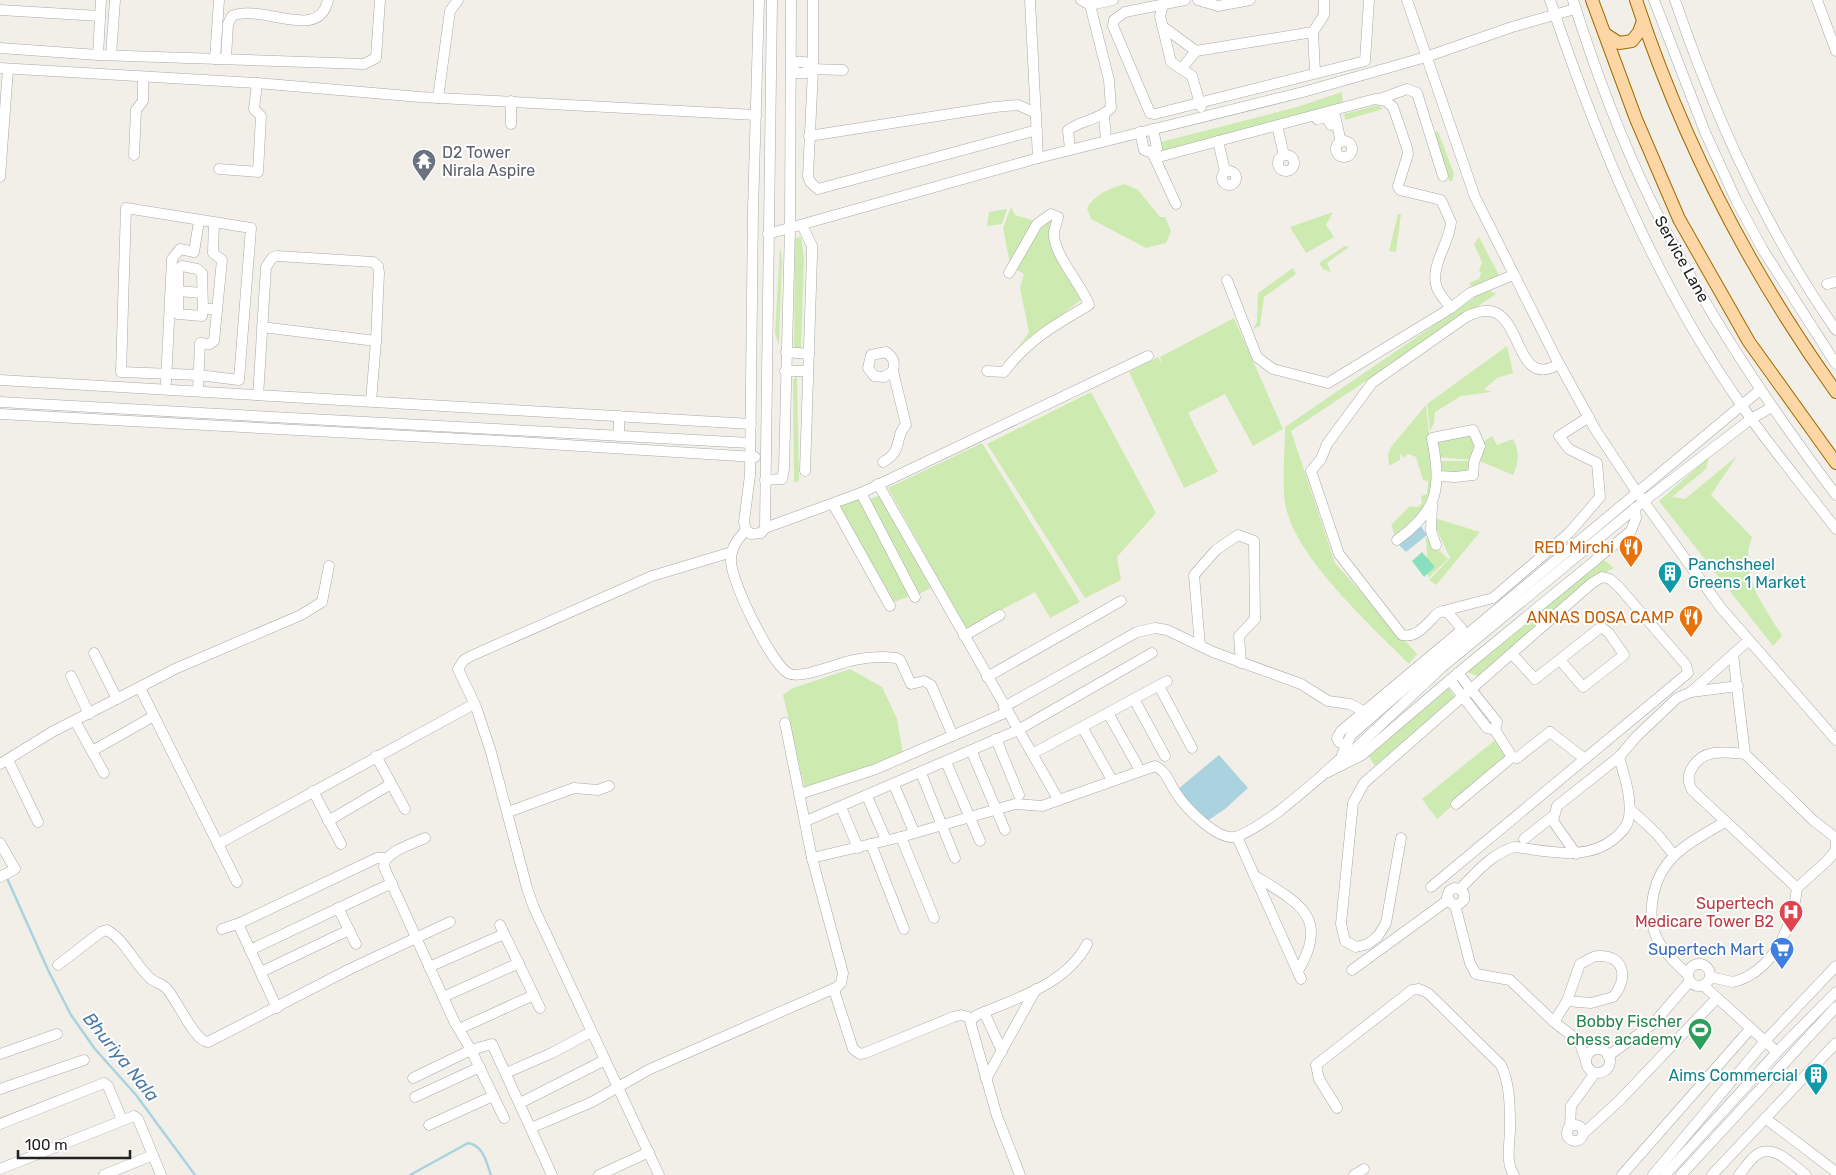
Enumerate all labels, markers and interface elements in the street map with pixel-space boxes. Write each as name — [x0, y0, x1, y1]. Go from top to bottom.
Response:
place label: D2 Tower Nirala Aspire — [442, 143, 535, 180]
temple icon: D2 Tower Nirala Aspire — [411, 148, 437, 182]
street label: Service Lane — [1650, 212, 1714, 306]
restaurant icon: RED Mirchi — [1618, 534, 1644, 568]
place label: RED Mirchi — [1534, 538, 1614, 557]
place label: Panchsheel Greens 1 Market — [1688, 555, 1806, 592]
building icon: Panchsheel Greens 1 Market — [1657, 560, 1683, 594]
restaurant icon: ANNAS DOSA CAMP — [1678, 604, 1704, 638]
place label: ANNAS DOSA CAMP — [1527, 608, 1674, 627]
place label: Supertech Medicare Tower B2 — [1635, 894, 1774, 931]
hospital icon: Supertech Medicare Tower B2 — [1778, 899, 1804, 933]
supermarket icon: Supertech Mart — [1769, 936, 1795, 970]
place label: Supertech Mart — [1648, 940, 1764, 959]
water label: Bhuriya Nala — [78, 1008, 164, 1106]
place label: Bobby Fischer chess academy — [1566, 1012, 1682, 1049]
sports icon: Bobby Fischer chess academy — [1687, 1017, 1713, 1051]
building icon: Aims Commercial — [1803, 1062, 1829, 1096]
place label: Aims Commercial — [1669, 1066, 1798, 1085]
scale bar — [18, 1128, 130, 1160]
text: 100 m — [25, 1136, 67, 1154]

